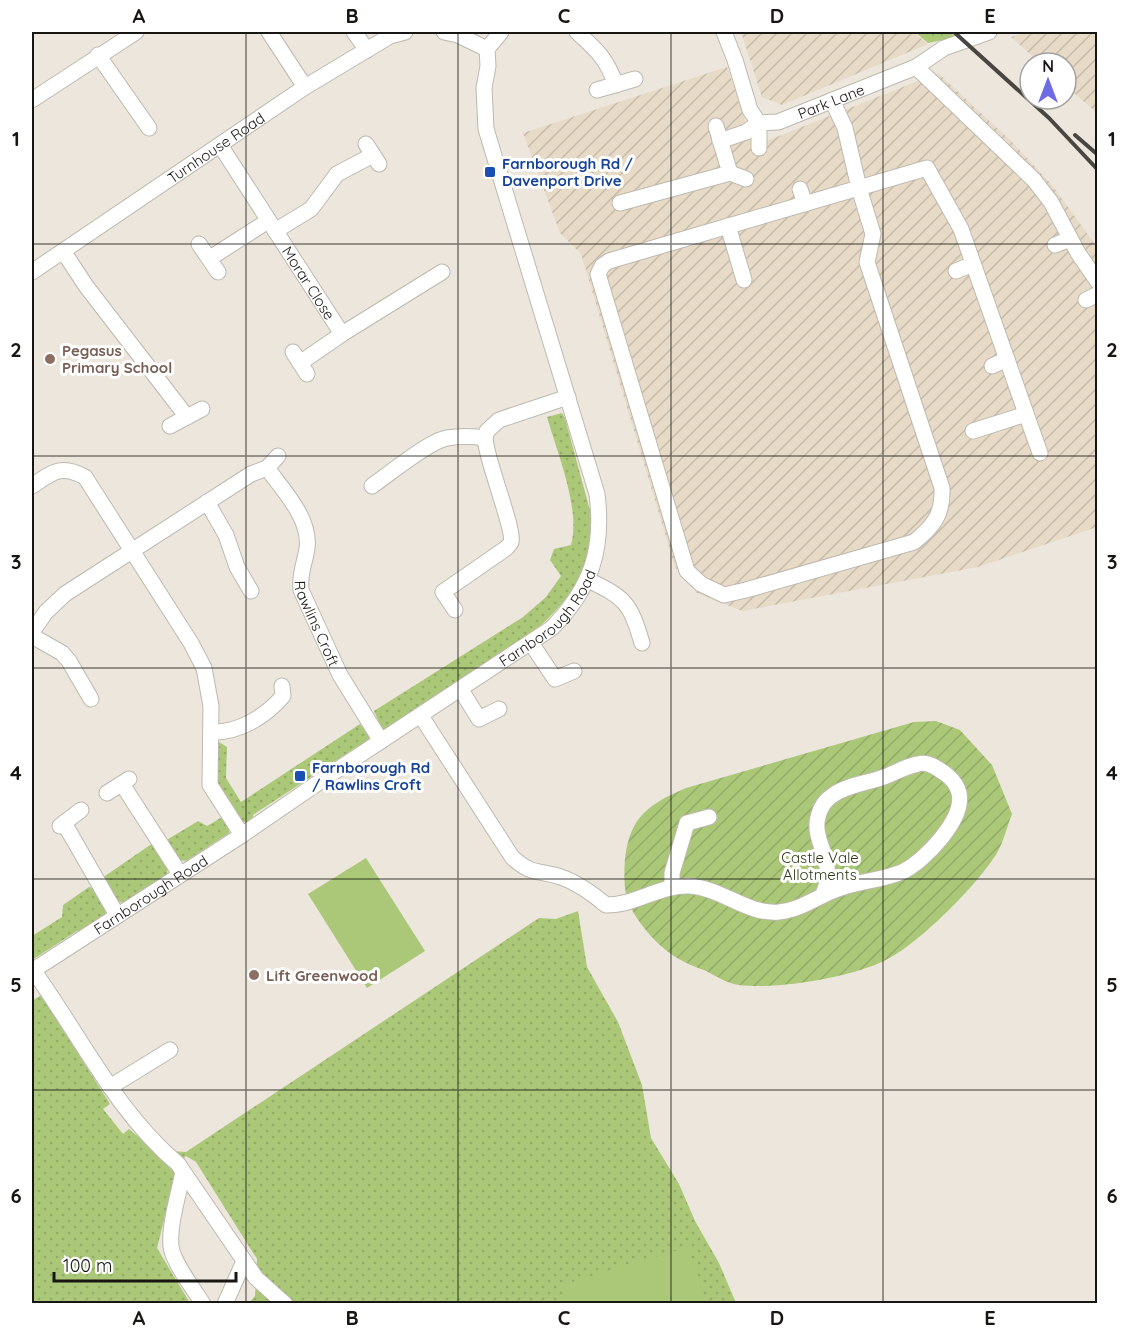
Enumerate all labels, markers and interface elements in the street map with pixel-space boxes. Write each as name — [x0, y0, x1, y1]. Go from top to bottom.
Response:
text: A — [133, 3, 146, 28]
text: B — [345, 3, 359, 28]
text: C — [558, 3, 571, 28]
text: D — [770, 3, 784, 28]
text: E — [984, 3, 996, 28]
north arrow — [1018, 51, 1078, 111]
text: N — [1042, 56, 1054, 76]
street label: Park Lane — [795, 79, 867, 123]
street label: Turnhouse Road — [164, 108, 268, 187]
text: 1 — [12, 126, 20, 151]
text: 1 — [1108, 126, 1116, 151]
place label: Farnborough Rd / Davenport Drive — [502, 154, 633, 190]
marker: Farnborough Rd / Davenport Drive — [483, 165, 497, 179]
street label: Morar Close — [278, 242, 340, 323]
text: 2 — [10, 337, 22, 362]
text: 2 — [1106, 337, 1118, 362]
place label: Pegasus Primary School — [62, 341, 172, 377]
marker: Pegasus Primary School — [43, 352, 57, 366]
text: 3 — [11, 549, 21, 574]
text: 3 — [1107, 549, 1117, 574]
street label: Farnborough Road — [495, 567, 600, 670]
street label: Rawlins Croft — [291, 580, 344, 669]
place label: Farnborough Rd / Rawlins Croft — [312, 758, 430, 794]
text: 4 — [10, 760, 22, 785]
text: 4 — [1106, 760, 1118, 785]
marker: Farnborough Rd / Rawlins Croft — [293, 769, 307, 783]
park label: Castle Vale Allotments — [781, 848, 859, 884]
street label: Farnborough Road — [90, 850, 211, 938]
place label: Lift Greenwood — [266, 966, 378, 985]
marker: Lift Greenwood — [247, 968, 261, 982]
text: 5 — [10, 972, 22, 997]
text: 5 — [1106, 972, 1118, 997]
text: 6 — [10, 1183, 22, 1208]
text: 6 — [1106, 1183, 1118, 1208]
scale bar — [54, 1245, 236, 1283]
text: 100 m — [63, 1254, 112, 1277]
text: A — [133, 1305, 146, 1330]
text: B — [345, 1305, 359, 1330]
text: C — [558, 1305, 571, 1330]
text: D — [770, 1305, 784, 1330]
text: E — [984, 1305, 996, 1330]

